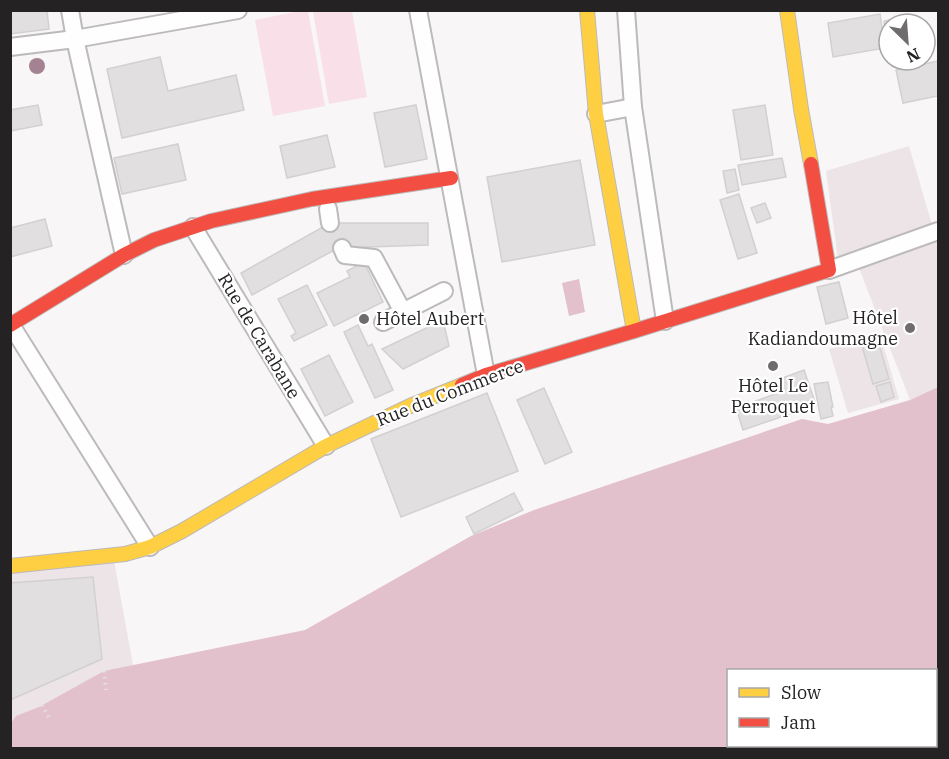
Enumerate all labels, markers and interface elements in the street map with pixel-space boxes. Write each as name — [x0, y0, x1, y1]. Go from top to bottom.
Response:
north arrow — [877, 12, 937, 72]
text: N — [903, 44, 923, 67]
street label: Rue de Carabane — [213, 269, 306, 403]
place label: Hôtel Kadiandoumagne — [748, 306, 898, 350]
place label: Hôtel Aubert — [376, 307, 484, 330]
marker: Hôtel Aubert — [357, 312, 371, 326]
marker: Hôtel Kadiandoumagne — [903, 321, 917, 335]
street label: Rue du Commerce — [373, 354, 527, 431]
marker: Hôtel Le Perroquet — [766, 359, 780, 373]
place label: Hôtel Le Perroquet — [731, 374, 815, 418]
legend — [727, 669, 937, 747]
text: Slow — [781, 681, 821, 704]
text: Jam — [781, 711, 816, 734]

